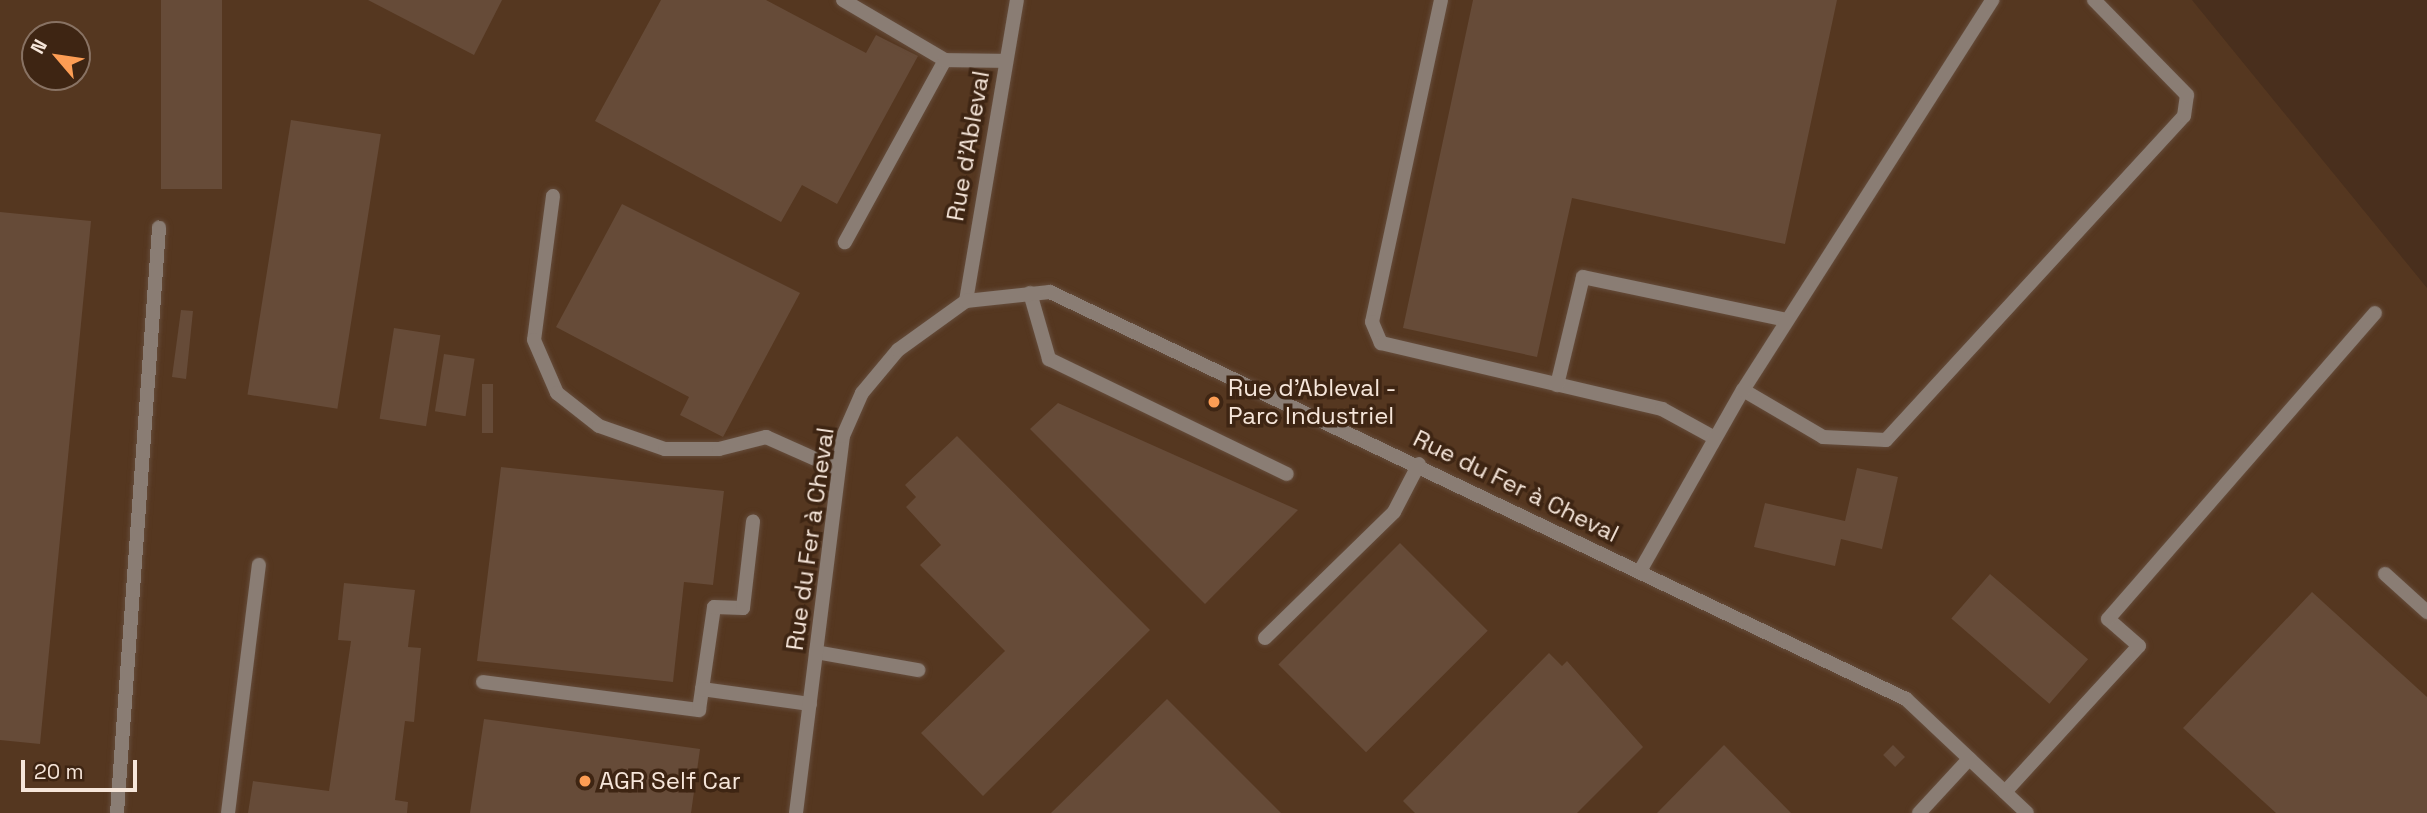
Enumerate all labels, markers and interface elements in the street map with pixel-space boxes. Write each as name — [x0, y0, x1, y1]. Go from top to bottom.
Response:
north arrow — [21, 21, 91, 91]
text: N — [25, 35, 53, 58]
street label: Rue d'Ableval — [941, 69, 995, 223]
place label: Rue d'Ableval - Parc Industriel — [1228, 374, 1397, 430]
marker: Rue d'Ableval - Parc Industriel — [1206, 394, 1222, 410]
street label: Rue du Fer à Cheval — [1409, 424, 1623, 548]
street label: Rue du Fer à Cheval — [780, 426, 840, 652]
scale bar — [24, 746, 140, 790]
text: 20 m — [34, 758, 84, 785]
place label: AGR Self Car — [599, 767, 741, 795]
marker: AGR Self Car — [577, 773, 593, 789]

